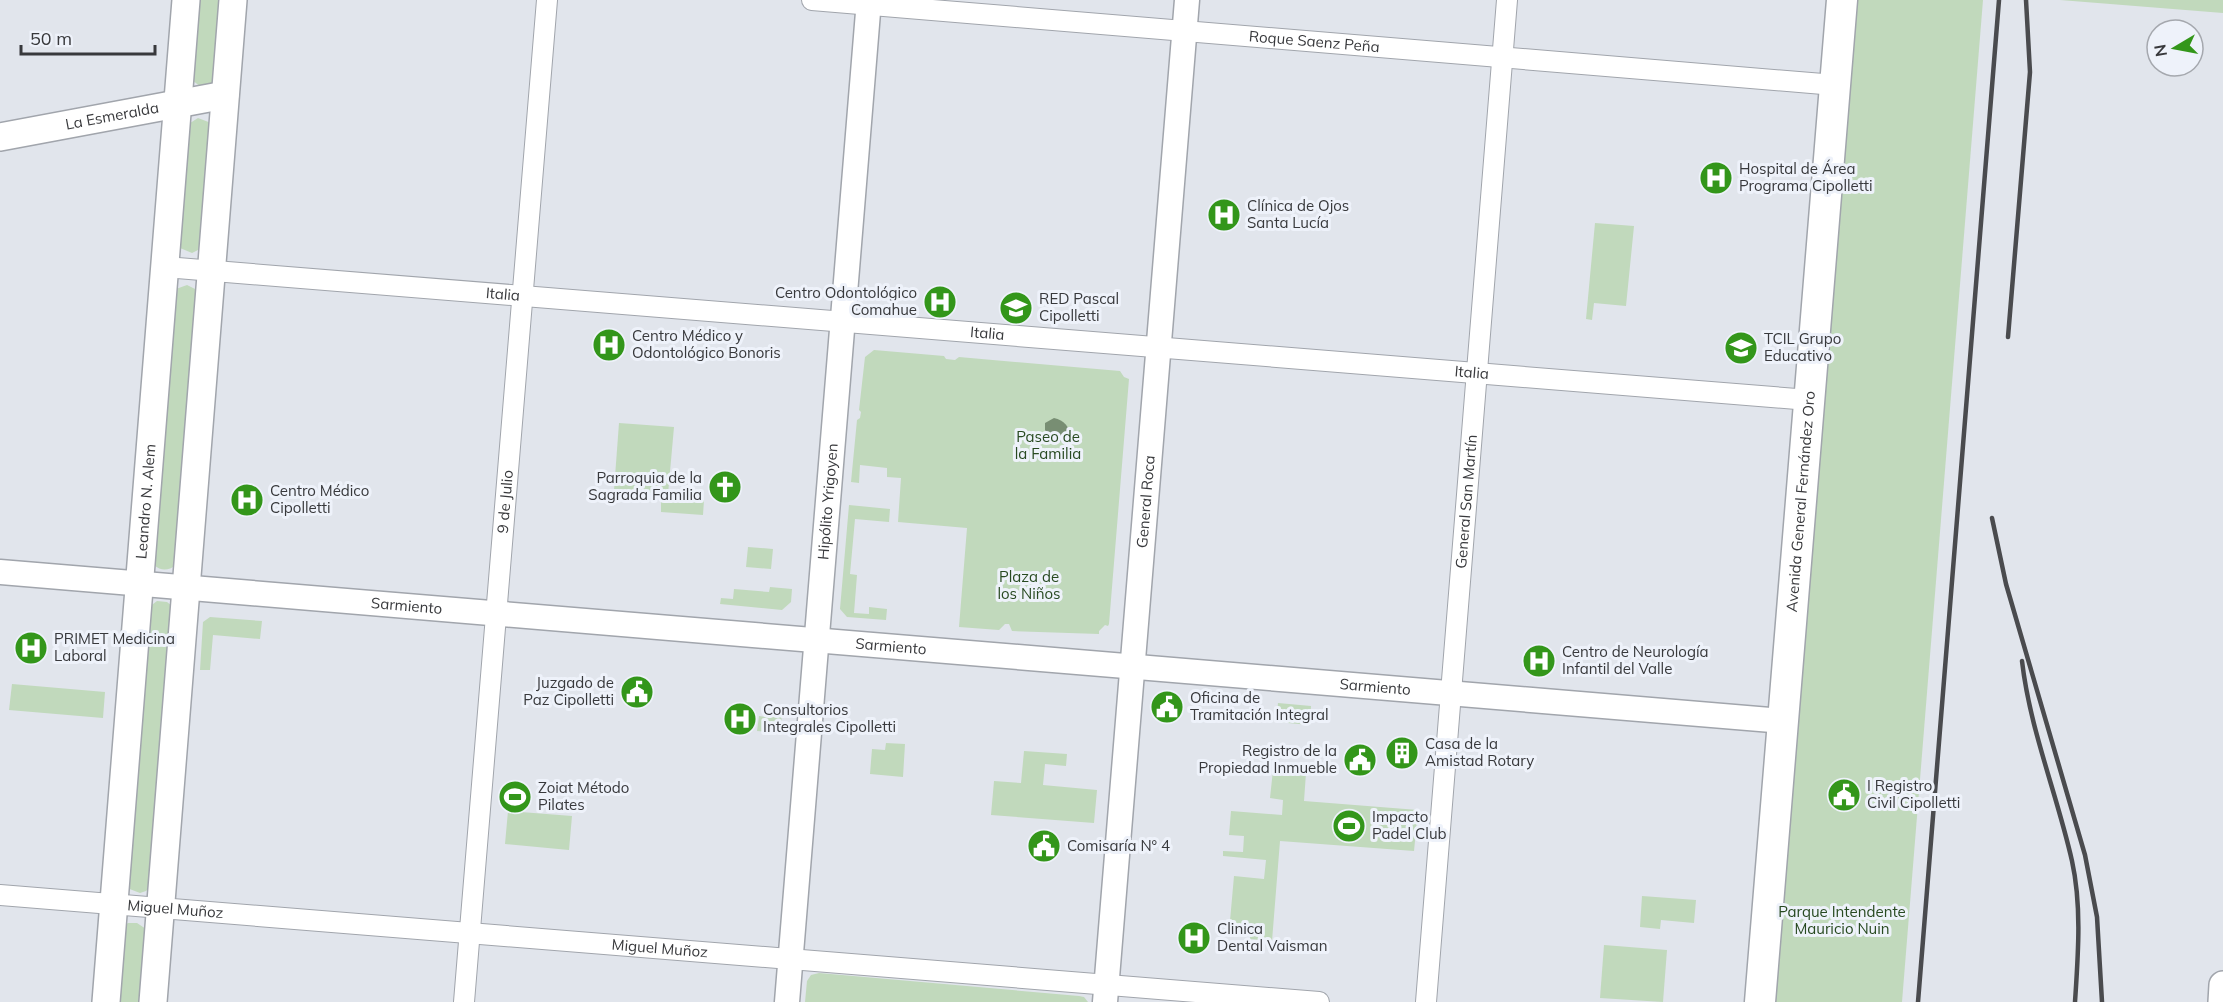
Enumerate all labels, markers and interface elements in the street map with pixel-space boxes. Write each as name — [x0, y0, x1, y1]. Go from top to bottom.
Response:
scale bar — [21, 18, 154, 56]
north arrow — [2145, 18, 2205, 78]
street label: Roque Saenz Peña — [1248, 26, 1380, 56]
text: 50 m — [30, 27, 72, 50]
text: N — [2149, 43, 2171, 58]
street label: La Esmeralda — [64, 98, 160, 134]
place label: Hospital de Área Programa Cipolletti — [1739, 159, 1873, 195]
hospital icon: Hospital de Área Programa Cipolletti — [1698, 160, 1734, 196]
place label: Clínica de Ojos Santa Lucía — [1247, 196, 1349, 232]
hospital icon: Clínica de Ojos Santa Lucía — [1206, 197, 1242, 233]
street label: Italia — [485, 283, 521, 305]
place label: Centro Odontológico Comahue — [775, 283, 917, 319]
hospital icon: Centro Odontológico Comahue — [922, 284, 958, 320]
place label: RED Pascal Cipolletti — [1039, 289, 1119, 325]
school or university icon: RED Pascal Cipolletti — [998, 290, 1034, 326]
street label: Italia — [969, 322, 1005, 344]
place label: Centro Médico y Odontológico Bonoris — [632, 326, 781, 362]
hospital icon: Centro Médico y Odontológico Bonoris — [591, 327, 627, 363]
place label: TCIL Grupo Educativo — [1764, 329, 1841, 365]
school or university icon: TCIL Grupo Educativo — [1723, 330, 1759, 366]
street label: Italia — [1454, 361, 1490, 383]
street label: Avenida General Fernández Oro — [1782, 390, 1819, 613]
park label: Paseo de la Familia — [1015, 427, 1081, 463]
street label: General San Martín — [1451, 434, 1481, 569]
street label: Leandro N. Alem — [131, 443, 160, 560]
street label: Hipólito Yrigoyen — [813, 443, 842, 561]
street label: General Roca — [1132, 454, 1159, 549]
place label: Parroquia de la Sagrada Familia — [588, 468, 702, 504]
street label: 9 de Julio — [493, 469, 517, 534]
church icon: Parroquia de la Sagrada Familia — [707, 469, 743, 505]
place label: Centro Médico Cipolletti — [270, 481, 369, 517]
hospital icon: Centro Médico Cipolletti — [229, 482, 265, 518]
park label: Plaza de los Niños — [997, 567, 1061, 603]
street label: Sarmiento — [370, 593, 443, 618]
place label: PRIMET Medicina Laboral — [54, 629, 175, 665]
hospital icon: PRIMET Medicina Laboral — [13, 630, 49, 666]
street label: Sarmiento — [855, 634, 927, 658]
place label: Centro de Neurología Infantil del Valle — [1562, 642, 1709, 678]
hospital icon: Centro de Neurología Infantil del Valle — [1521, 643, 1557, 679]
place label: Juzgado de Paz Cipolletti — [523, 673, 614, 709]
public building icon: Juzgado de Paz Cipolletti — [619, 674, 655, 710]
street label: Sarmiento — [1339, 674, 1412, 699]
place label: Oficina de Tramitación Integral — [1190, 688, 1329, 724]
public building icon: Oficina de Tramitación Integral — [1149, 689, 1185, 725]
place label: Consultorios Integrales Cipolletti — [763, 700, 896, 736]
hospital icon: Consultorios Integrales Cipolletti — [722, 701, 758, 737]
place label: Casa de la Amistad Rotary — [1425, 734, 1534, 770]
building icon: Casa de la Amistad Rotary — [1384, 735, 1420, 771]
place label: Registro de la Propiedad Inmueble — [1198, 741, 1337, 777]
public building icon: Registro de la Propiedad Inmueble — [1342, 742, 1378, 778]
place label: I Registro Civil Cipolletti — [1867, 776, 1960, 812]
public building icon: I Registro Civil Cipolletti — [1826, 777, 1862, 813]
place label: Zoiat Método Pilates — [538, 778, 629, 814]
sports icon: Zoiat Método Pilates — [497, 779, 533, 815]
place label: Impacto Padel Club — [1372, 807, 1447, 843]
sports icon: Impacto Padel Club — [1331, 808, 1367, 844]
public building icon: Comisaría N° 4 — [1026, 828, 1062, 864]
place label: Comisaría N° 4 — [1067, 836, 1170, 855]
street label: Miguel Muñoz — [127, 895, 224, 922]
park label: Parque Intendente Mauricio Nuin — [1778, 902, 1906, 938]
place label: Clinica Dental Vaisman — [1217, 919, 1327, 955]
hospital icon: Clinica Dental Vaisman — [1176, 920, 1212, 956]
street label: Miguel Muñoz — [611, 935, 709, 961]

